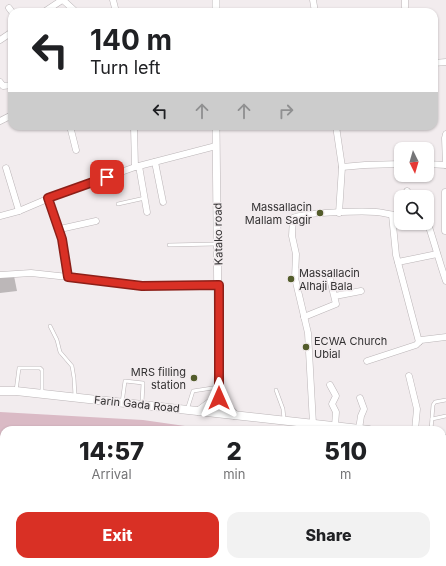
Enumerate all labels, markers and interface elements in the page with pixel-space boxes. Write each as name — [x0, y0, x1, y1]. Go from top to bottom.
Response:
text: 140 m — [90, 23, 172, 57]
icon: left — [24, 24, 76, 76]
text: Turn left — [90, 57, 160, 78]
icon: left — [149, 100, 171, 122]
icon: ahead — [191, 100, 213, 122]
icon: ahead — [233, 100, 255, 122]
icon: right — [275, 100, 297, 122]
north arrow — [394, 142, 434, 182]
map controls — [394, 142, 434, 230]
pin — [90, 160, 124, 194]
icon: arrive — [96, 166, 118, 188]
button: search — [394, 190, 434, 230]
place label: Massallacin Mallam Sagir — [245, 200, 312, 227]
street label: Katako road — [210, 203, 226, 265]
marker: Massallacin Mallam Sagir — [315, 208, 325, 218]
place label: Massallacin Alhaji Bala — [299, 266, 360, 293]
marker: Massallacin Alhaji Bala — [286, 274, 296, 284]
place label: ECWA Church Ubial — [314, 334, 387, 361]
marker: ECWA Church Ubial — [301, 342, 311, 352]
place label: MRS filling station — [131, 365, 186, 392]
marker: MRS filling station — [189, 373, 199, 383]
position arrow — [198, 377, 240, 419]
street label: Farin Gada Road — [94, 393, 180, 415]
text: 14:57 — [79, 437, 144, 466]
text: 2 — [227, 437, 242, 466]
text: 510 — [324, 437, 367, 466]
text: Arrival — [92, 466, 132, 482]
text: min — [223, 466, 245, 482]
text: m — [340, 466, 351, 482]
button: Exit — [16, 512, 219, 558]
button: Share — [227, 512, 430, 558]

